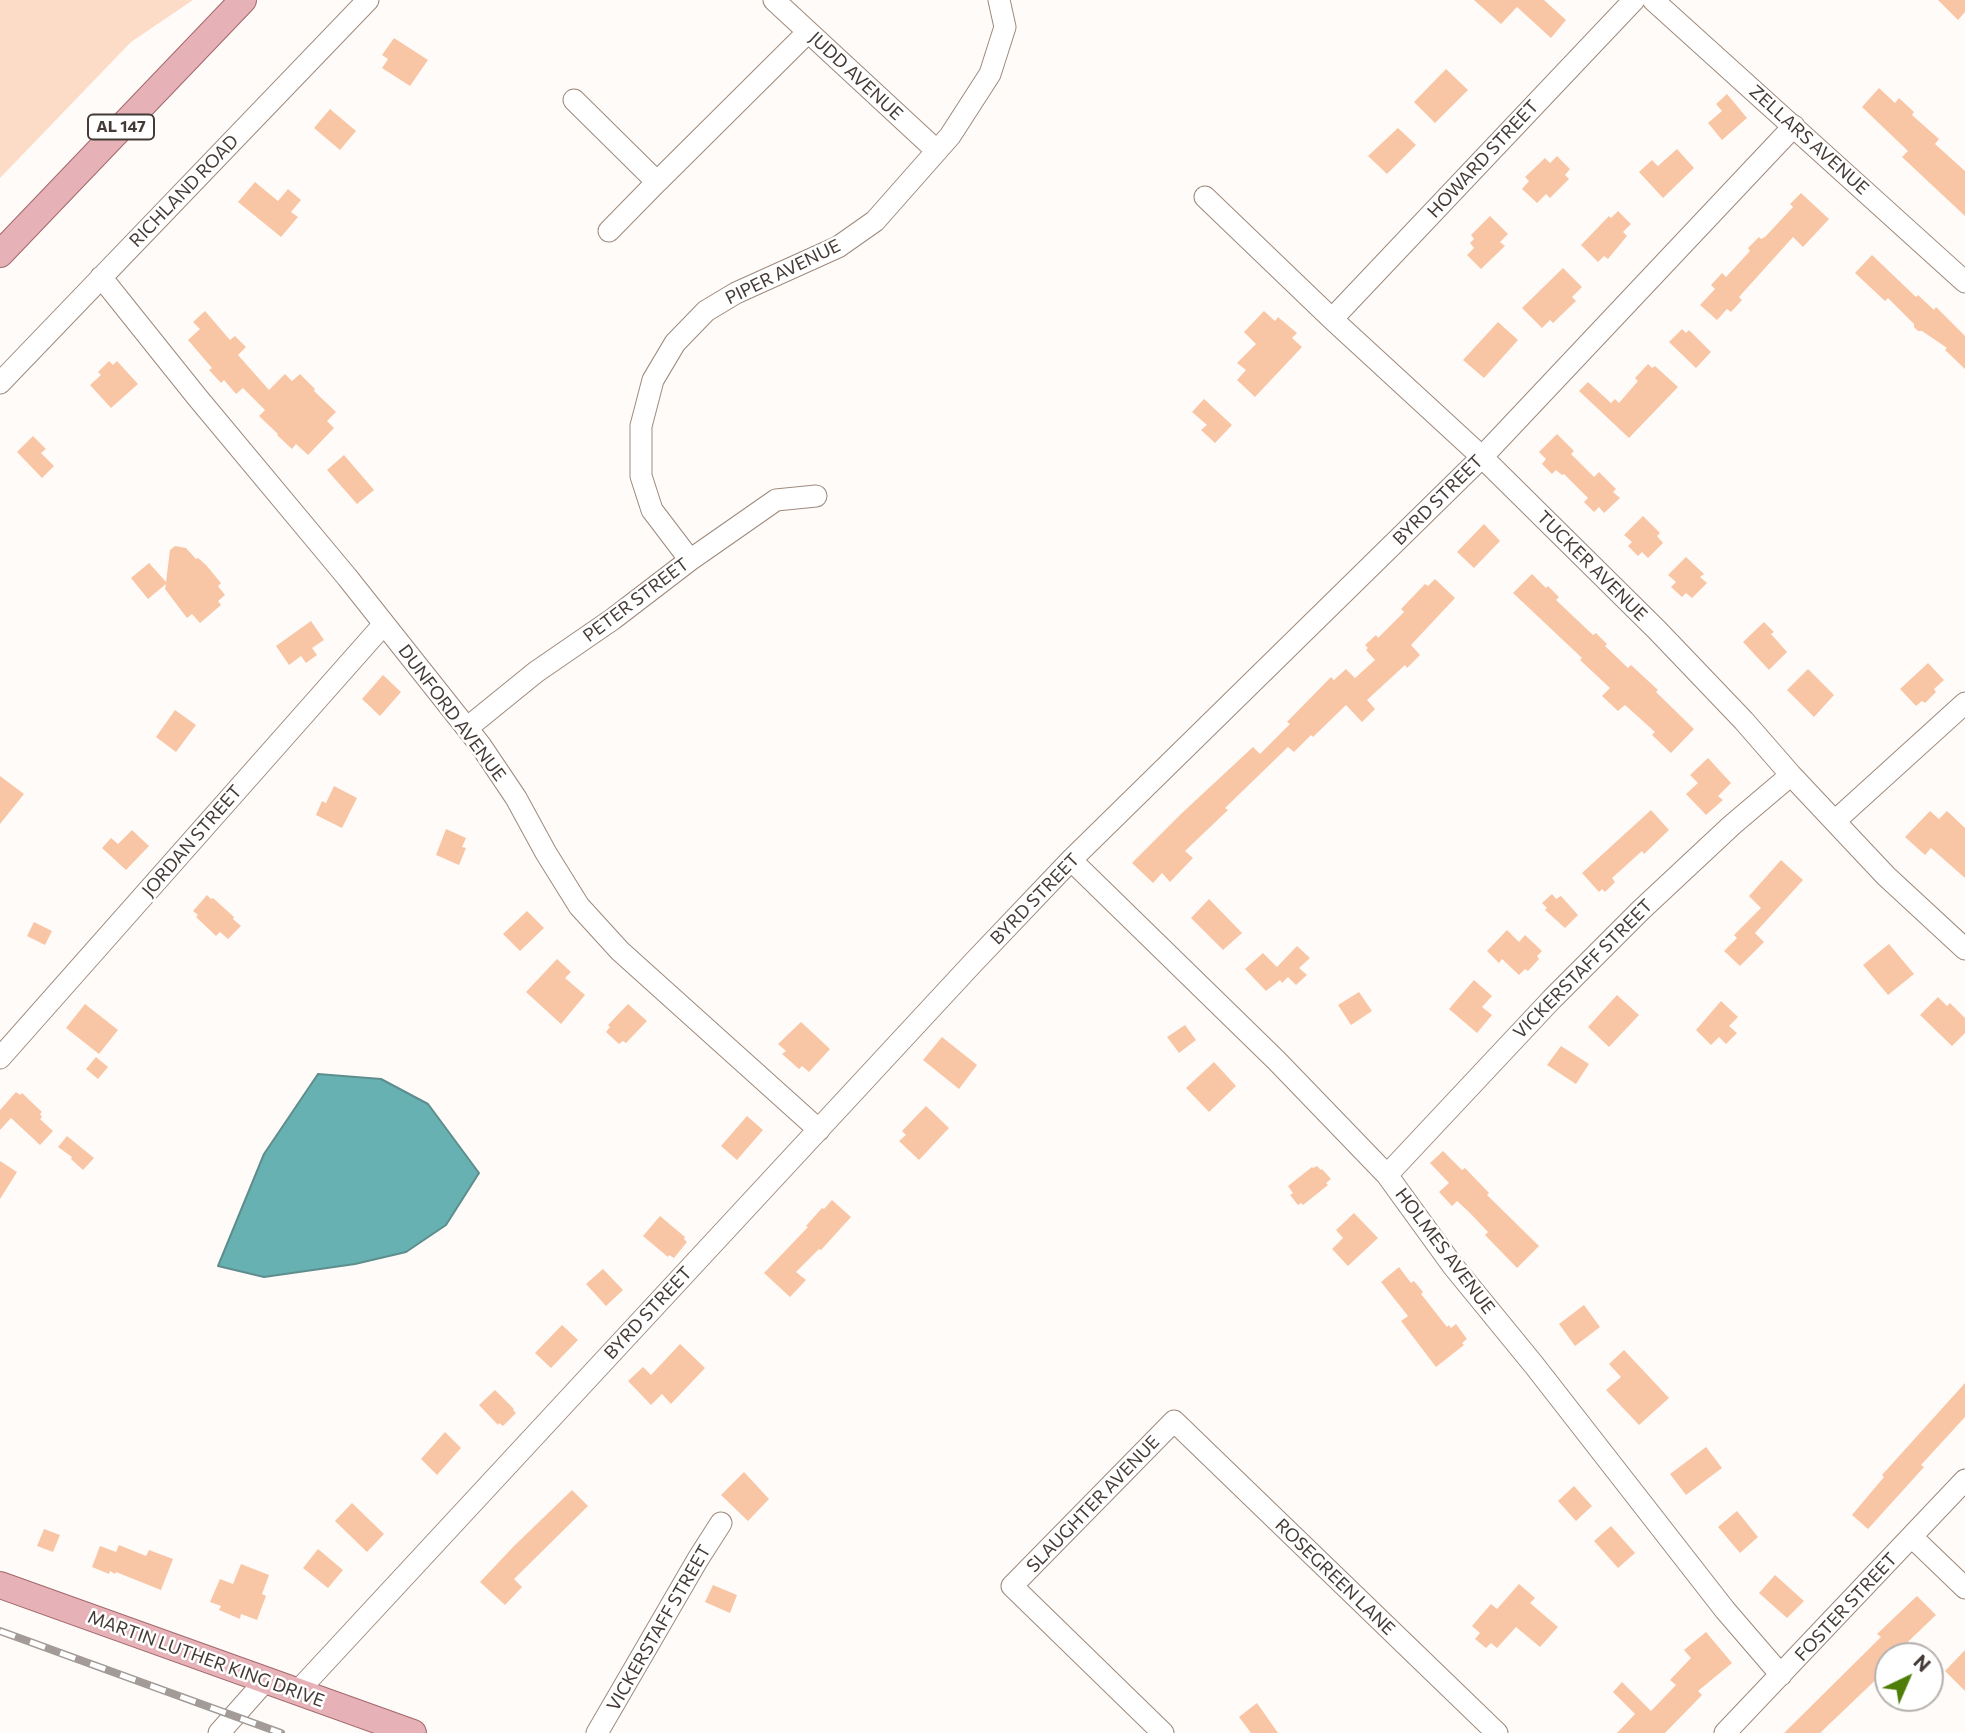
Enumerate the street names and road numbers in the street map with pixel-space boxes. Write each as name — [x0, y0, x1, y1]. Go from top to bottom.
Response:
street label: JUDD AVENUE — [805, 27, 907, 125]
street label: ZELLARS AVENUE — [1745, 81, 1873, 199]
street label: HOWARD STREET — [1423, 96, 1543, 222]
road number: AL 147 — [88, 114, 154, 140]
street label: RICHLAND ROAD — [125, 130, 243, 252]
street label: PIPER AVENUE — [722, 235, 844, 309]
street label: BYRD STREET — [1388, 450, 1488, 550]
street label: TUCKER AVENUE — [1532, 506, 1652, 626]
street label: PETER STREET — [579, 553, 693, 647]
street label: DUNFORD AVENUE — [394, 640, 510, 786]
street label: JORDAN STREET — [138, 781, 246, 901]
street label: BYRD STREET — [986, 849, 1084, 949]
street label: VICKERSTAFF STREET — [1509, 895, 1657, 1043]
street label: HOLMES AVENUE — [1391, 1184, 1499, 1318]
street label: BYRD STREET — [600, 1262, 696, 1364]
street label: SLAUGHTER AVENUE — [1022, 1431, 1164, 1577]
street label: ROSEGREEN LANE — [1271, 1514, 1399, 1640]
street label: VICKERSTAFF STREET — [603, 1541, 715, 1715]
street label: FOSTER STREET — [1790, 1548, 1902, 1666]
street label: MARTIN LUTHER KING DRIVE — [85, 1606, 327, 1712]

